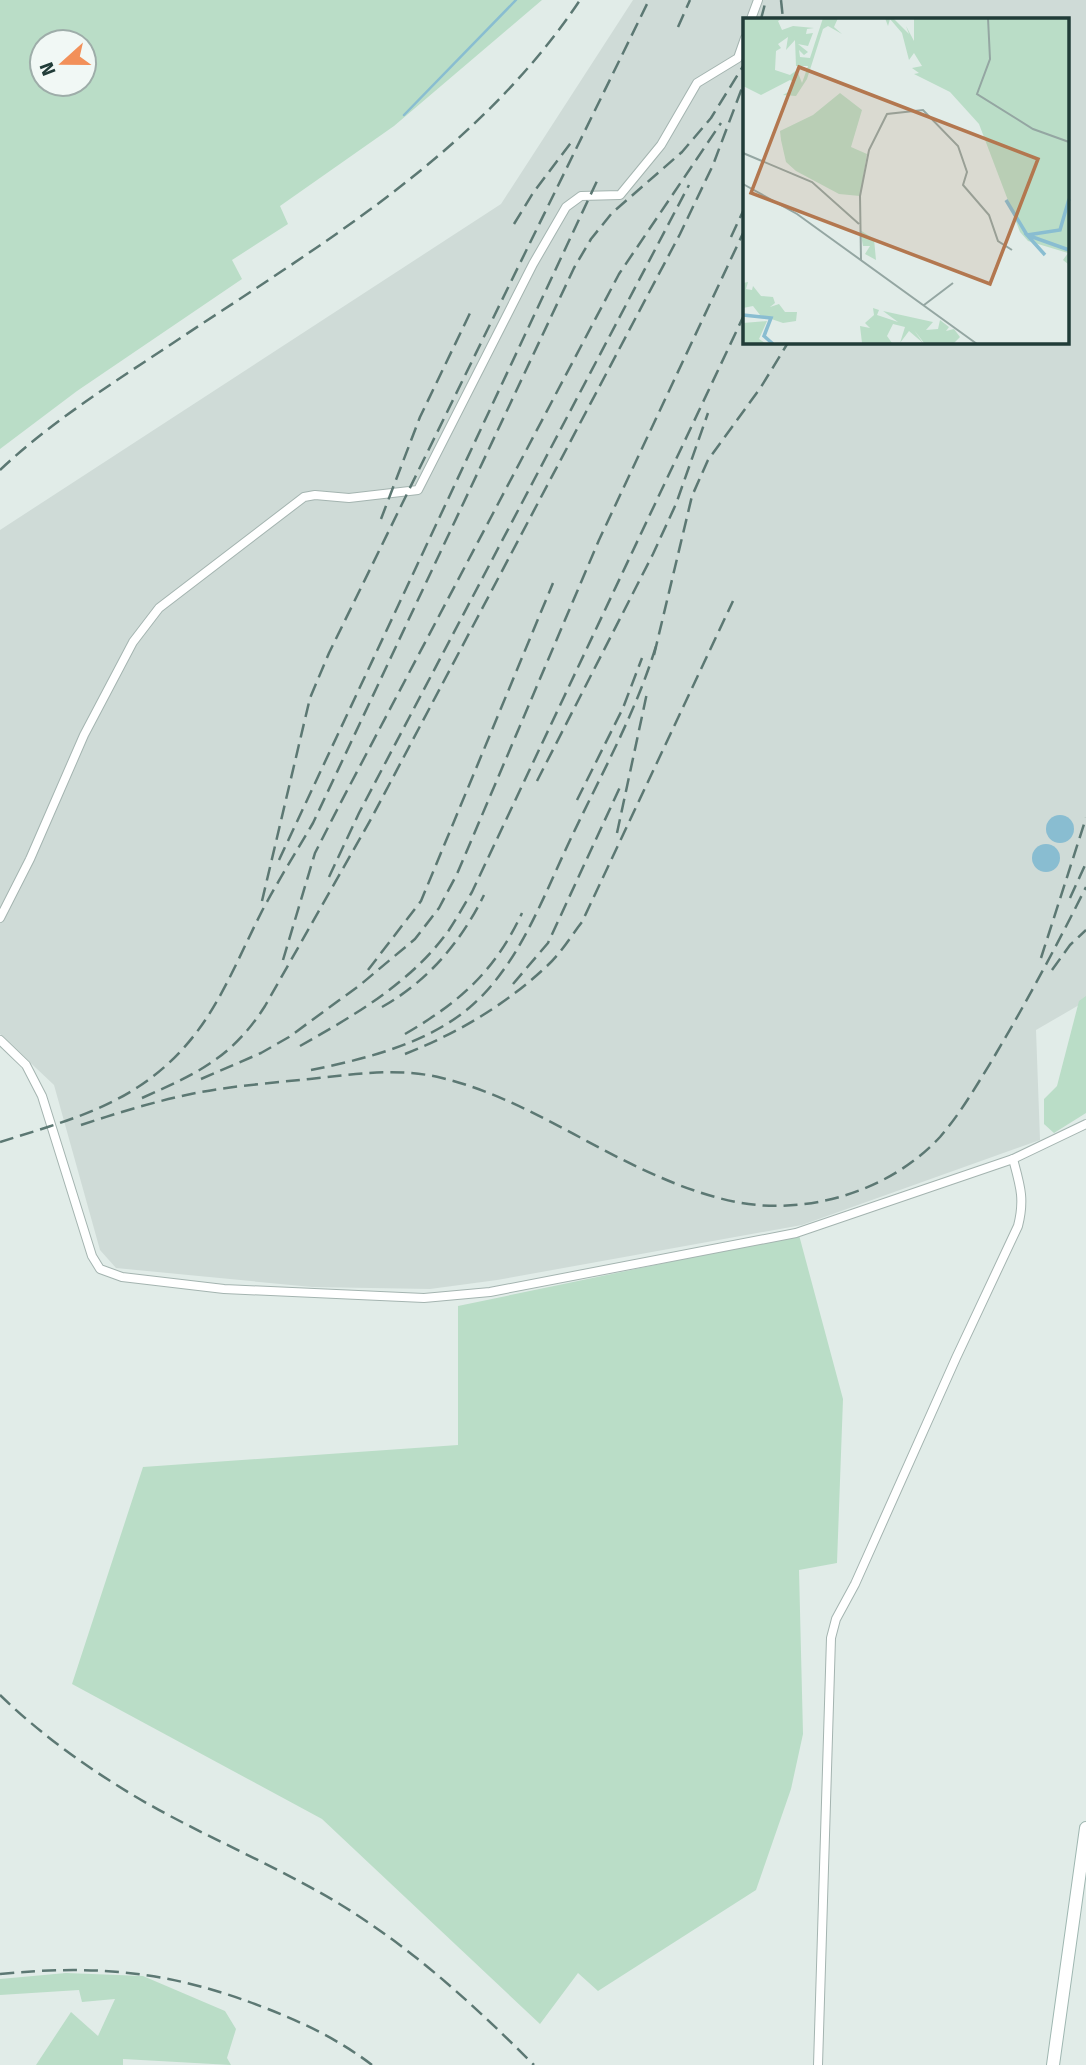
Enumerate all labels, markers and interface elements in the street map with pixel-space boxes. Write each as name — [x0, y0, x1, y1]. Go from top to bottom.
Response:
inset map — [743, 18, 1068, 343]
north arrow — [28, 28, 98, 98]
text: N — [35, 59, 61, 79]

